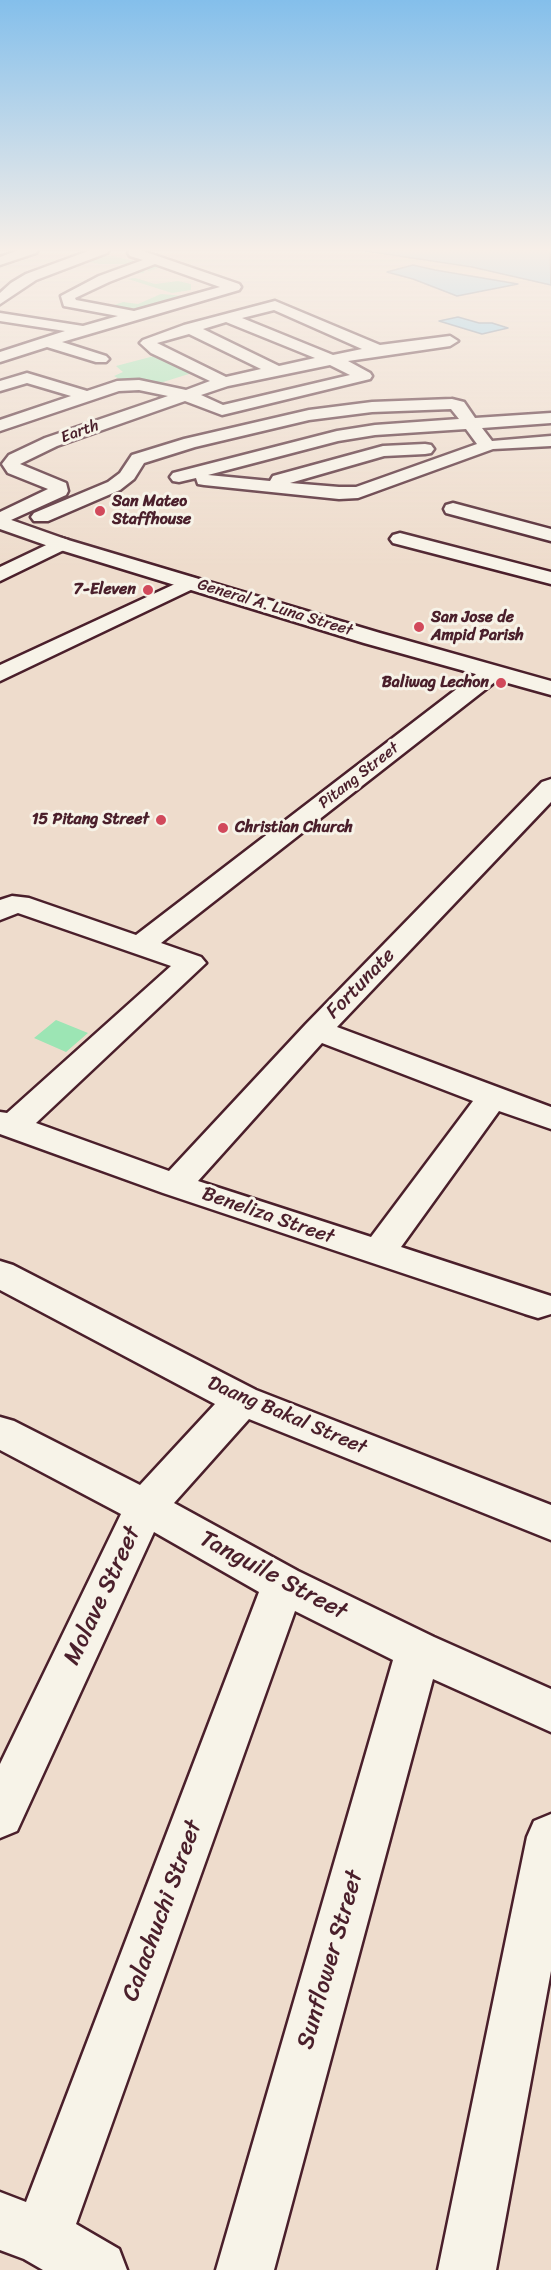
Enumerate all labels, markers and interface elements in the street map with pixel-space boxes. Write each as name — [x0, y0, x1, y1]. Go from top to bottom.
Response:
street label: Earth — [58, 416, 102, 448]
place label: San Mateo Staffhouse — [112, 492, 191, 530]
marker: San Mateo Staffhouse — [93, 504, 107, 518]
street label: General A. Luna Street — [195, 575, 355, 641]
place label: 7-Eleven — [73, 580, 136, 600]
marker: 7-Eleven — [141, 583, 155, 597]
place label: San Jose de Ampid Parish — [431, 608, 524, 646]
marker: San Jose de Ampid Parish — [412, 620, 426, 634]
place label: Baliwag Lechon — [382, 673, 489, 693]
marker: Baliwag Lechon — [494, 676, 508, 690]
street label: Pitang Street — [315, 739, 403, 813]
place label: 15 Pitang Street — [32, 810, 149, 830]
marker: 15 Pitang Street — [154, 813, 168, 827]
place label: Christian Church — [235, 818, 353, 838]
marker: Christian Church — [216, 821, 230, 835]
street label: Fortunate — [322, 944, 400, 1024]
street label: Beneliza Street — [199, 1182, 337, 1250]
street label: Daang Bakal Street — [204, 1372, 370, 1460]
street label: Molave Street — [58, 1522, 148, 1670]
street label: Tanguile Street — [194, 1525, 352, 1627]
street label: Calachuchi Street — [117, 1817, 209, 2005]
street label: Sunflower Street — [292, 1867, 370, 2053]

